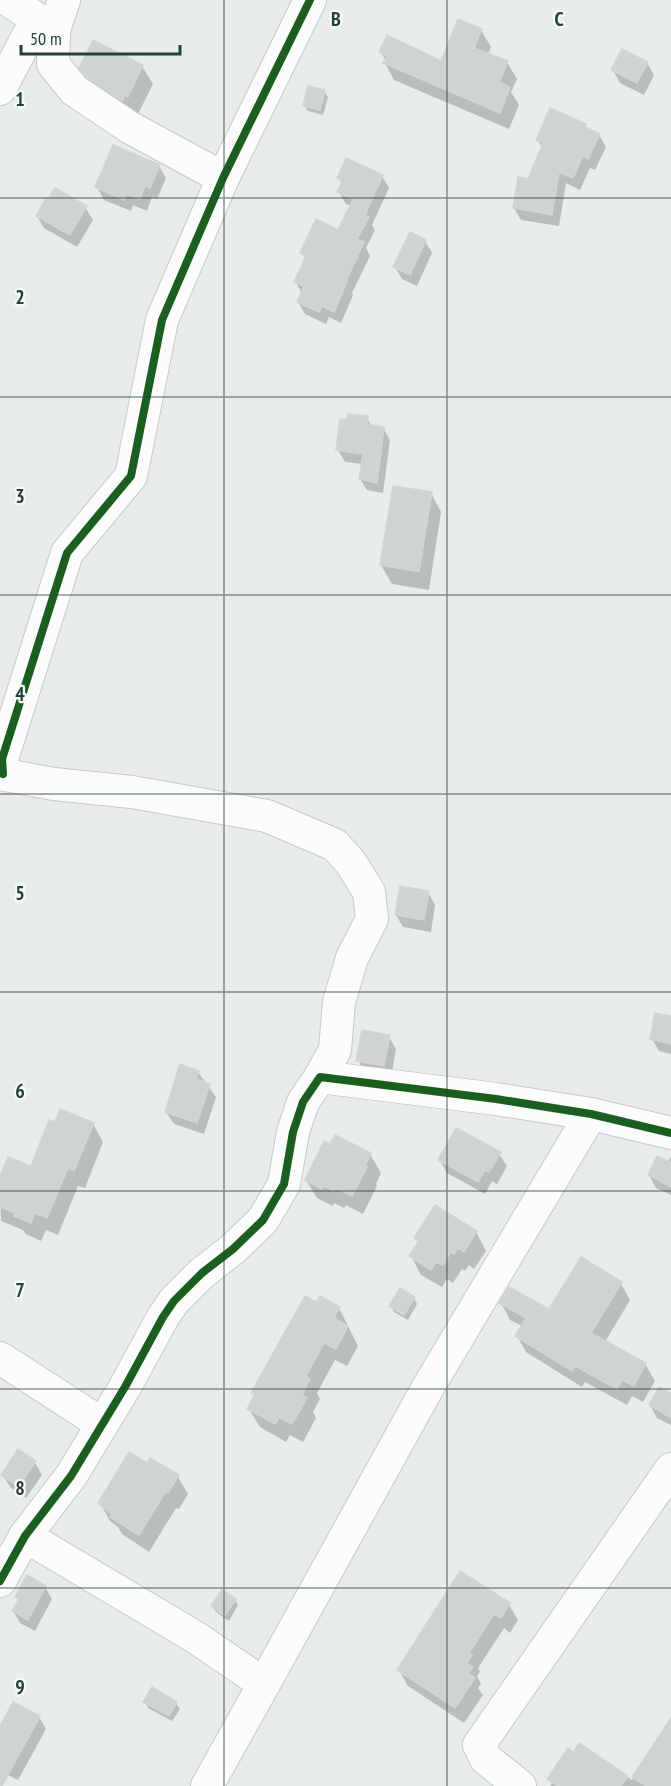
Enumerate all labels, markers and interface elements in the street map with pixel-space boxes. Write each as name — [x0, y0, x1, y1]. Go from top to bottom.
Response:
text: B — [331, 6, 341, 32]
text: C — [554, 6, 564, 32]
scale bar — [21, 18, 180, 56]
text: 50 m — [30, 27, 62, 50]
text: 1 — [15, 86, 25, 112]
text: 2 — [15, 284, 25, 310]
text: 3 — [15, 483, 25, 509]
text: 4 — [15, 681, 25, 707]
text: 5 — [15, 880, 25, 906]
text: 6 — [15, 1078, 25, 1104]
text: 7 — [15, 1277, 25, 1303]
text: 8 — [15, 1475, 25, 1501]
text: 9 — [15, 1674, 25, 1700]

